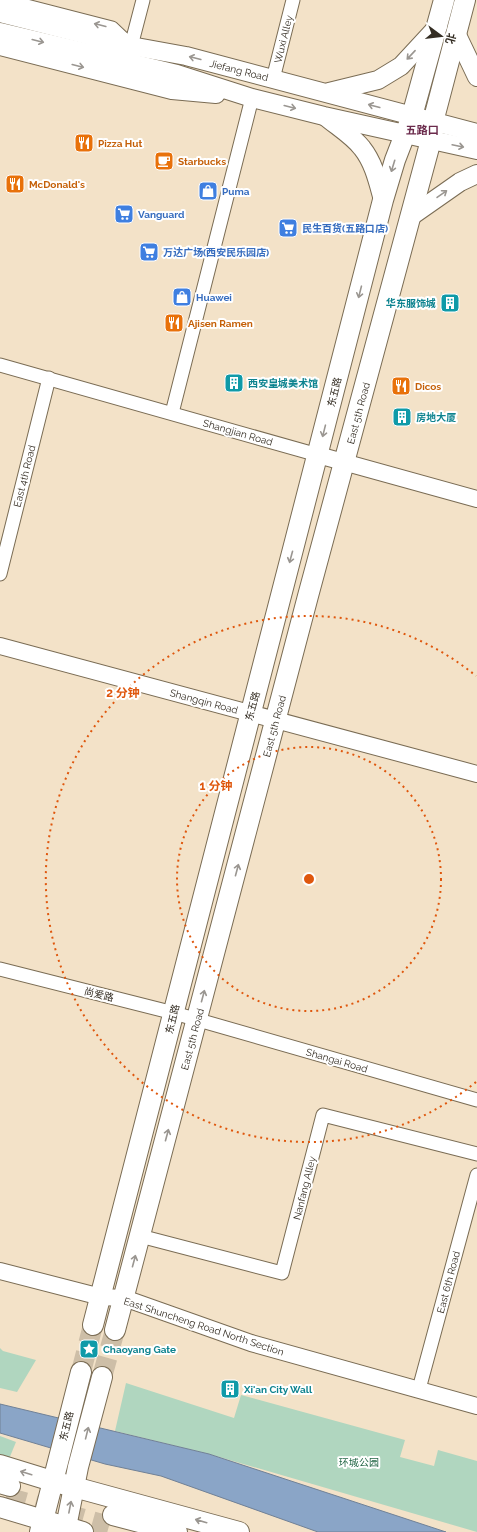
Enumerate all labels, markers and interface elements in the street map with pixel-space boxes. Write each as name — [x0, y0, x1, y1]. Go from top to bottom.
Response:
street label: Wuxi Alley — [272, 14, 295, 64]
north arrow — [421, 16, 461, 56]
one-way arrow — [93, 20, 106, 28]
text: 北 — [442, 31, 458, 45]
one-way arrow — [31, 37, 44, 45]
one-way arrow — [406, 50, 416, 60]
one-way arrow — [188, 54, 201, 62]
street label: Jiefang Road — [208, 58, 269, 83]
one-way arrow — [72, 63, 85, 71]
one-way arrow — [368, 102, 381, 109]
one-way arrow — [284, 104, 297, 112]
district label: 五路口 — [406, 124, 439, 137]
restaurant icon: Pizza Hut — [73, 132, 95, 154]
place label: Pizza Hut — [98, 138, 142, 149]
one-way arrow — [451, 142, 464, 150]
cafe icon: Starbucks — [153, 150, 175, 172]
place label: Starbucks — [178, 156, 226, 167]
one-way arrow — [389, 159, 396, 172]
restaurant icon: McDonald's — [4, 173, 26, 195]
place label: McDonald's — [29, 179, 85, 190]
shop icon: Puma — [197, 180, 219, 202]
place label: Puma — [222, 186, 250, 197]
one-way arrow — [436, 190, 447, 198]
supermarket icon: Vanguard — [113, 203, 135, 225]
place label: Vanguard — [138, 209, 185, 220]
supermarket icon: 民生百货(五路口店) — [277, 217, 299, 239]
place label: 民生百货(五路口店) — [302, 222, 388, 234]
supermarket icon: 万达广场(西安民乐园店) — [138, 241, 160, 263]
place label: 万达广场(西安民乐园店) — [163, 247, 269, 258]
one-way arrow — [356, 285, 363, 298]
shop icon: Huawei — [171, 286, 193, 308]
place label: Huawei — [196, 292, 232, 303]
building icon: 华东服饰城 — [439, 292, 461, 314]
place label: 华东服饰城 — [386, 297, 436, 309]
restaurant icon: Ajisen Ramen — [163, 312, 185, 334]
place label: Ajisen Ramen — [188, 318, 253, 329]
building icon: 西安皇城美术馆 — [223, 372, 245, 394]
restaurant icon: Dicos — [390, 375, 412, 397]
street label: 东五路 — [326, 376, 343, 408]
place label: 西安皇城美术馆 — [248, 377, 318, 389]
street label: East 5th Road — [345, 381, 372, 445]
place label: Dicos — [415, 381, 441, 392]
building icon: 房地大厦 — [391, 406, 413, 428]
place label: 房地大厦 — [416, 412, 456, 423]
street label: Shangjian Road — [202, 417, 274, 448]
one-way arrow — [320, 424, 328, 437]
street label: East 4th Road — [11, 444, 37, 508]
one-way arrow — [287, 550, 295, 563]
text: 2 分钟 — [106, 686, 140, 700]
street label: Shangqin Road — [169, 687, 239, 716]
street label: 东五路 — [243, 690, 262, 722]
street label: East 5th Road — [261, 694, 288, 758]
text: 1 分钟 — [200, 779, 232, 793]
one-way arrow — [233, 864, 241, 877]
centre of rings — [302, 872, 316, 886]
street label: 尚爱路 — [83, 986, 115, 1003]
one-way arrow — [200, 989, 208, 1002]
street label: 东五路 — [164, 1003, 181, 1035]
street label: East 5th Road — [179, 1007, 206, 1071]
street label: Shangai Road — [305, 1046, 369, 1075]
one-way arrow — [163, 1129, 171, 1142]
street label: Nanfang Alley — [291, 1155, 318, 1221]
street label: East 6th Road — [435, 1250, 462, 1314]
one-way arrow — [131, 1254, 138, 1267]
street label: East Shuncheng Road North Section — [122, 1295, 285, 1358]
place icon: Chaoyang Gate — [78, 1338, 100, 1360]
place label: Chaoyang Gate — [103, 1344, 176, 1355]
building icon: Xi'an City Wall — [219, 1378, 241, 1400]
place label: Xi'an City Wall — [243, 1384, 313, 1395]
street label: 东五路 — [58, 1410, 75, 1442]
one-way arrow — [84, 1427, 91, 1440]
park label: 环城公园 — [339, 1457, 379, 1468]
one-way arrow — [20, 1469, 33, 1476]
one-way arrow — [67, 1501, 75, 1514]
one-way arrow — [195, 1517, 208, 1525]

